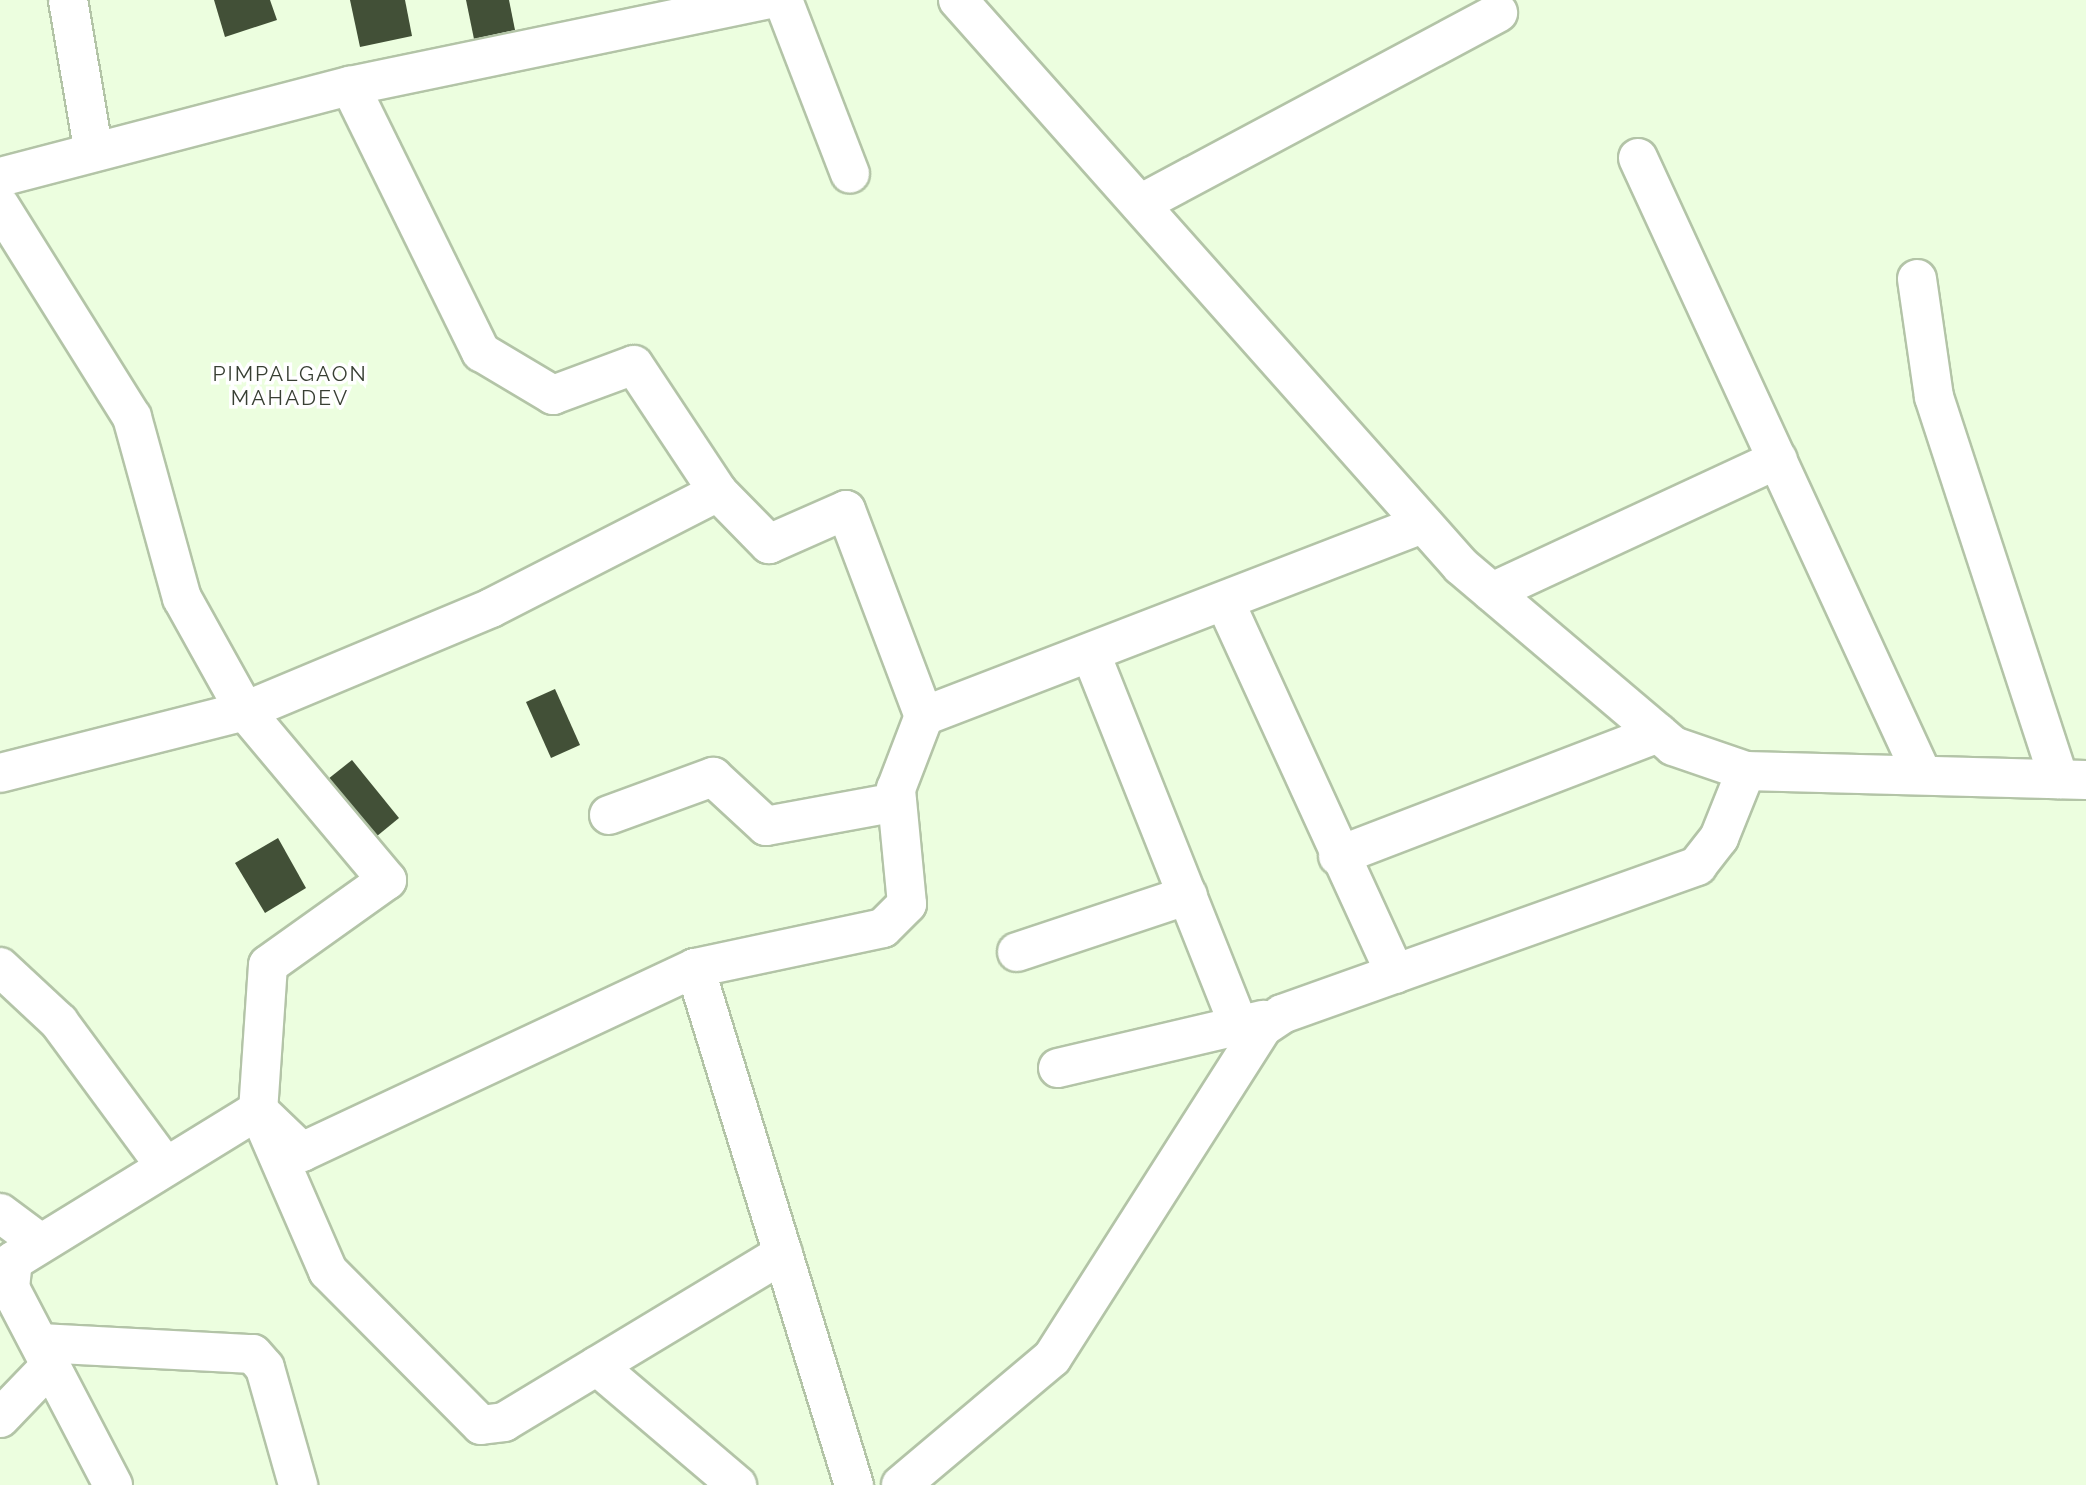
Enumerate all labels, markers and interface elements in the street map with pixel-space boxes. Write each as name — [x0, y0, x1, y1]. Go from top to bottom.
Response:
district label: PIMPALGAON MAHADEV — [214, 361, 366, 411]

